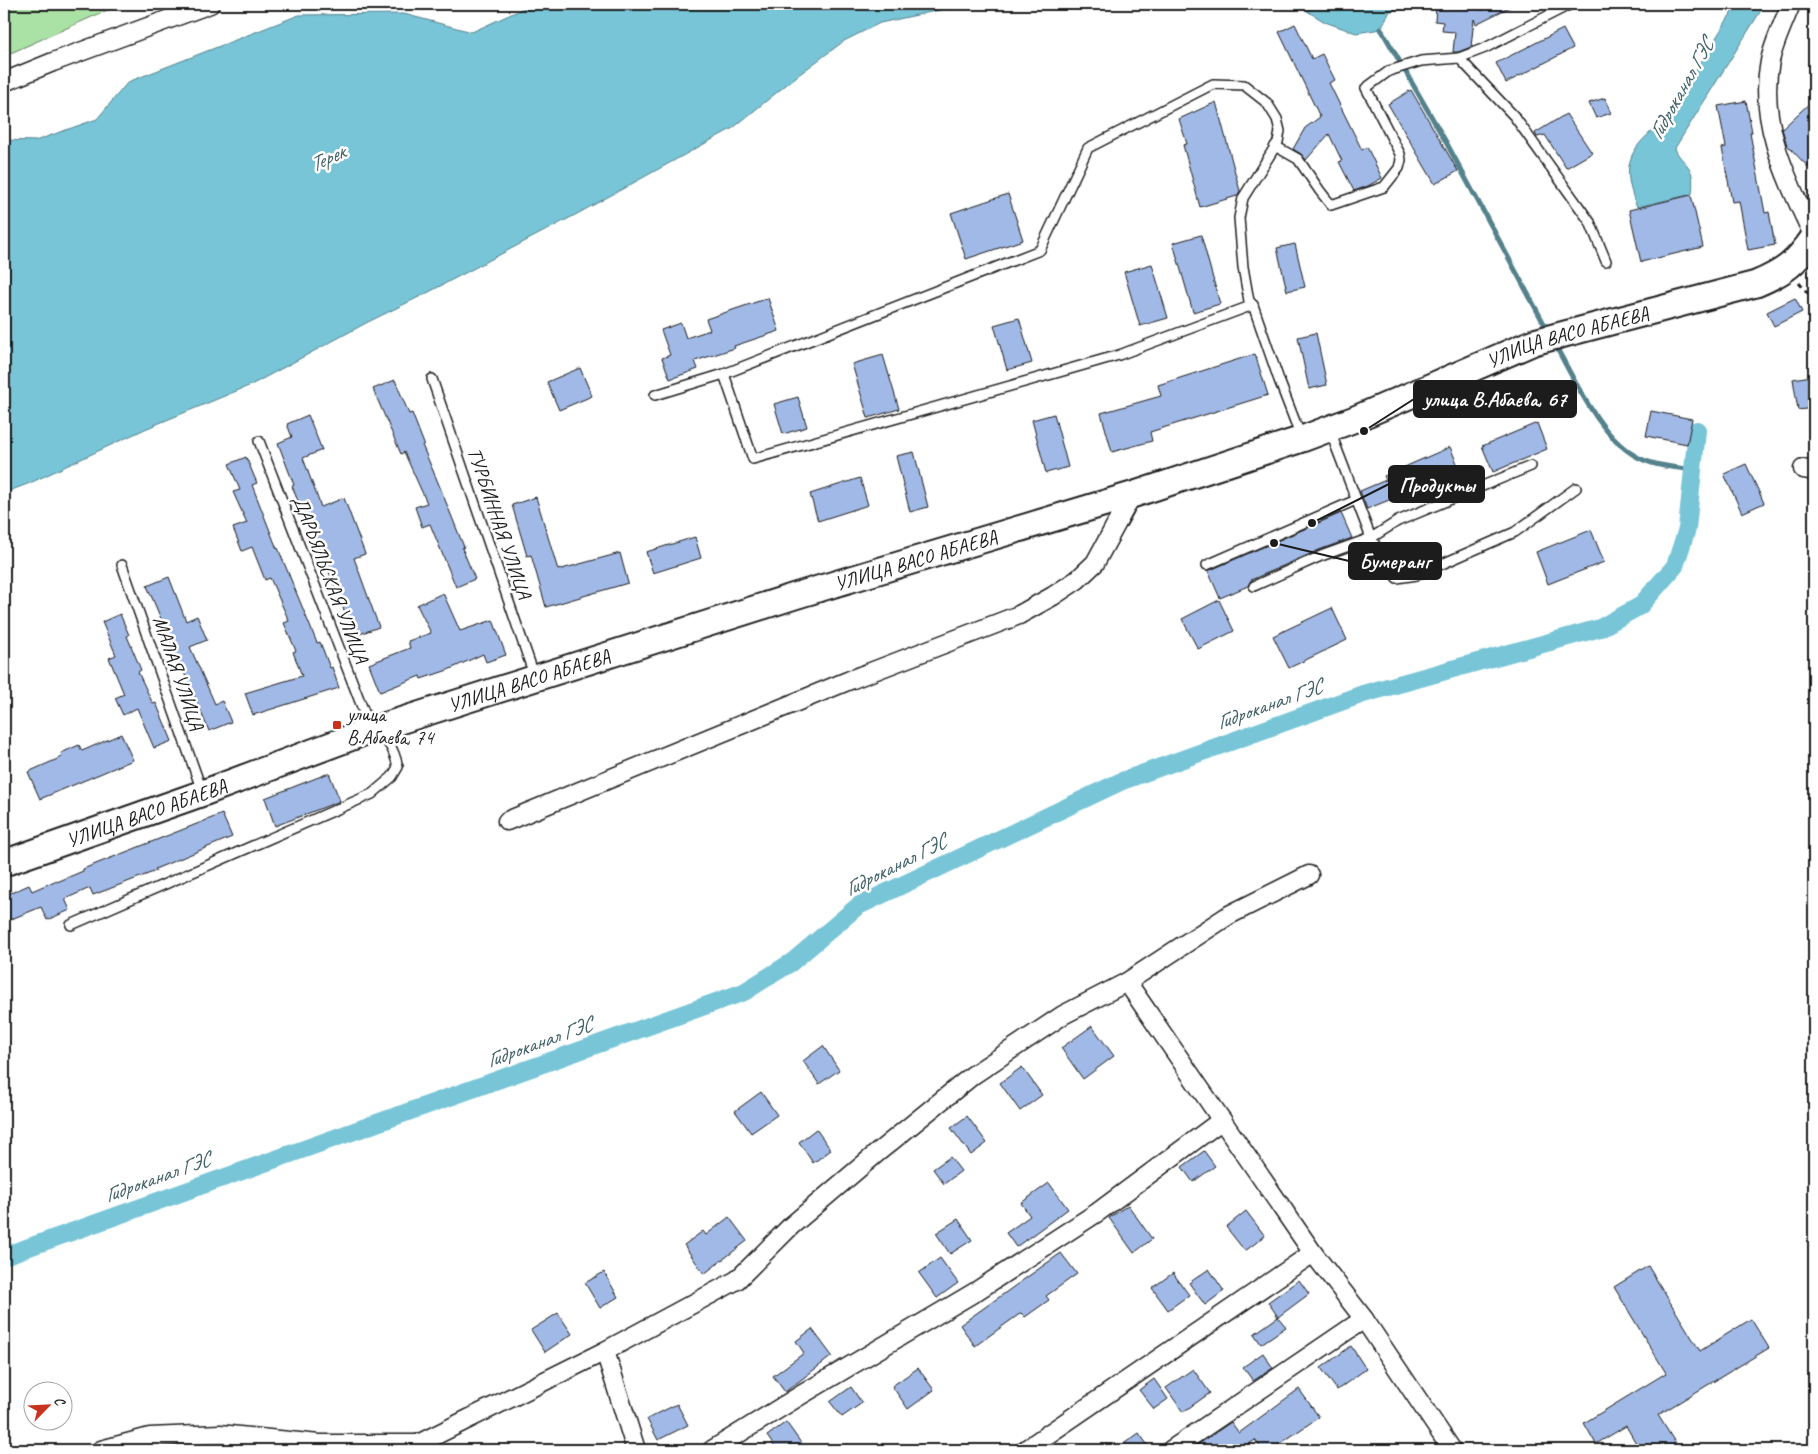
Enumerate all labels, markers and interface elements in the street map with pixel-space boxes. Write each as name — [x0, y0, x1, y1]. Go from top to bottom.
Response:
water label: Гидроканал ГЭС — [1643, 30, 1722, 144]
water label: Терек — [305, 137, 352, 178]
street label: УЛИЦА ВАСО АБАЕВА — [1483, 300, 1652, 374]
callout: улица В.Абаева, 67 — [1414, 381, 1576, 417]
text: улица В.Абаева, 67 — [1422, 386, 1569, 412]
street label: ТУРБИННАЯ УЛИЦА — [462, 444, 537, 603]
callout: Продукты — [1389, 466, 1484, 502]
text: Продукты — [1399, 472, 1477, 499]
street label: ДАРЬЯЛЬСКАЯ УЛИЦА — [287, 492, 374, 667]
street label: УЛИЦА ВАСО АБАЕВА — [832, 524, 1001, 596]
callout: Бумеранг — [1349, 543, 1441, 579]
text: Бумеранг — [1359, 548, 1433, 574]
street label: МАЛАЯ УЛИЦА — [147, 613, 210, 734]
street label: УЛИЦА ВАСО АБАЕВА — [445, 643, 614, 718]
water label: Гидроканал ГЭС — [1213, 671, 1330, 735]
place label: улица В.Абаева, 74 — [346, 702, 435, 750]
marker: улица В.Абаева, 74 — [331, 719, 343, 731]
street label: УЛИЦА ВАСО АБАЕВА — [63, 773, 231, 853]
water label: Гидроканал ГЭС — [840, 826, 954, 902]
water label: Гидроканал ГЭС — [483, 1009, 600, 1073]
water label: Гидроканал ГЭС — [101, 1144, 218, 1208]
north arrow — [22, 1382, 72, 1432]
text: С — [50, 1394, 69, 1409]

